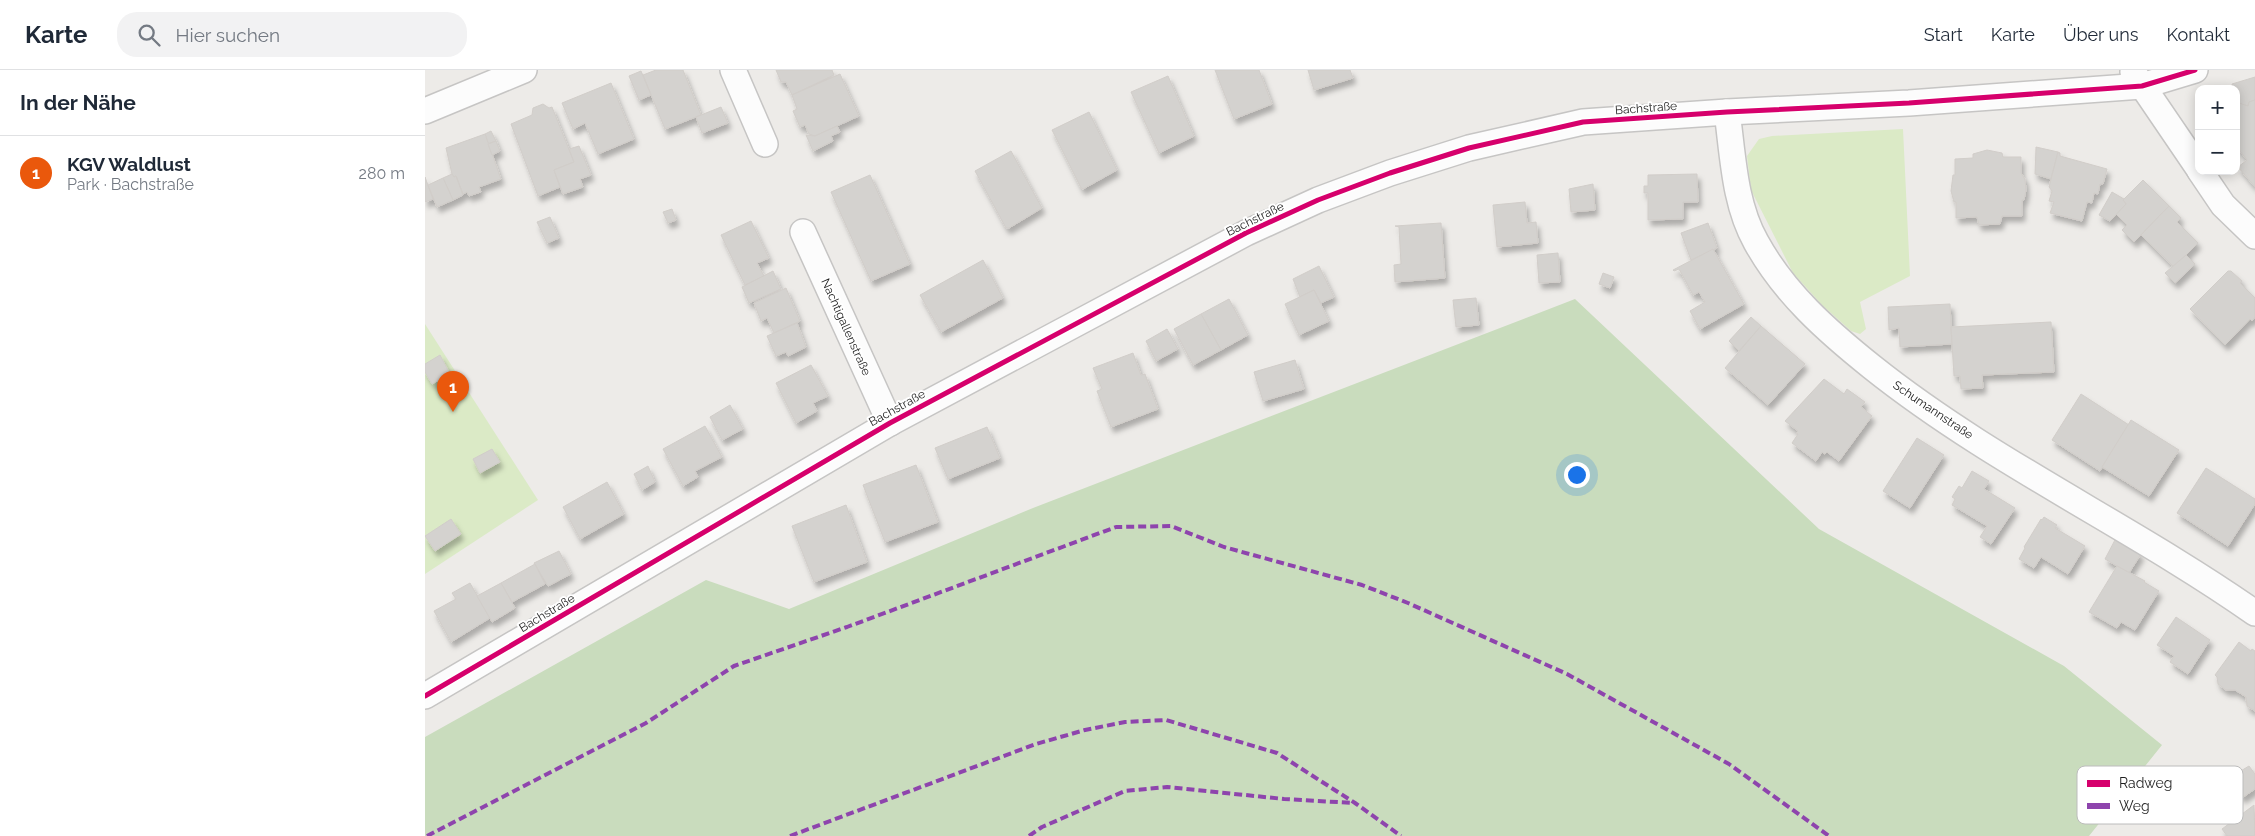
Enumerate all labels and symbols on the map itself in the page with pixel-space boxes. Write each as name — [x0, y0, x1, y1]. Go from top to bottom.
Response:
street label: Bachstraße — [1614, 99, 1678, 117]
street label: Bachstraße — [1224, 199, 1286, 239]
street label: Nachtigallenstraße — [818, 276, 874, 378]
pin: 1 — [437, 371, 469, 412]
street label: Schumannstraße — [1890, 378, 1976, 442]
street label: Bachstraße — [866, 387, 928, 429]
your location — [1564, 462, 1590, 488]
street label: Bachstraße — [517, 591, 577, 635]
legend — [2077, 766, 2243, 824]
text: Radweg — [2119, 775, 2172, 791]
text: Weg — [2119, 798, 2150, 814]

